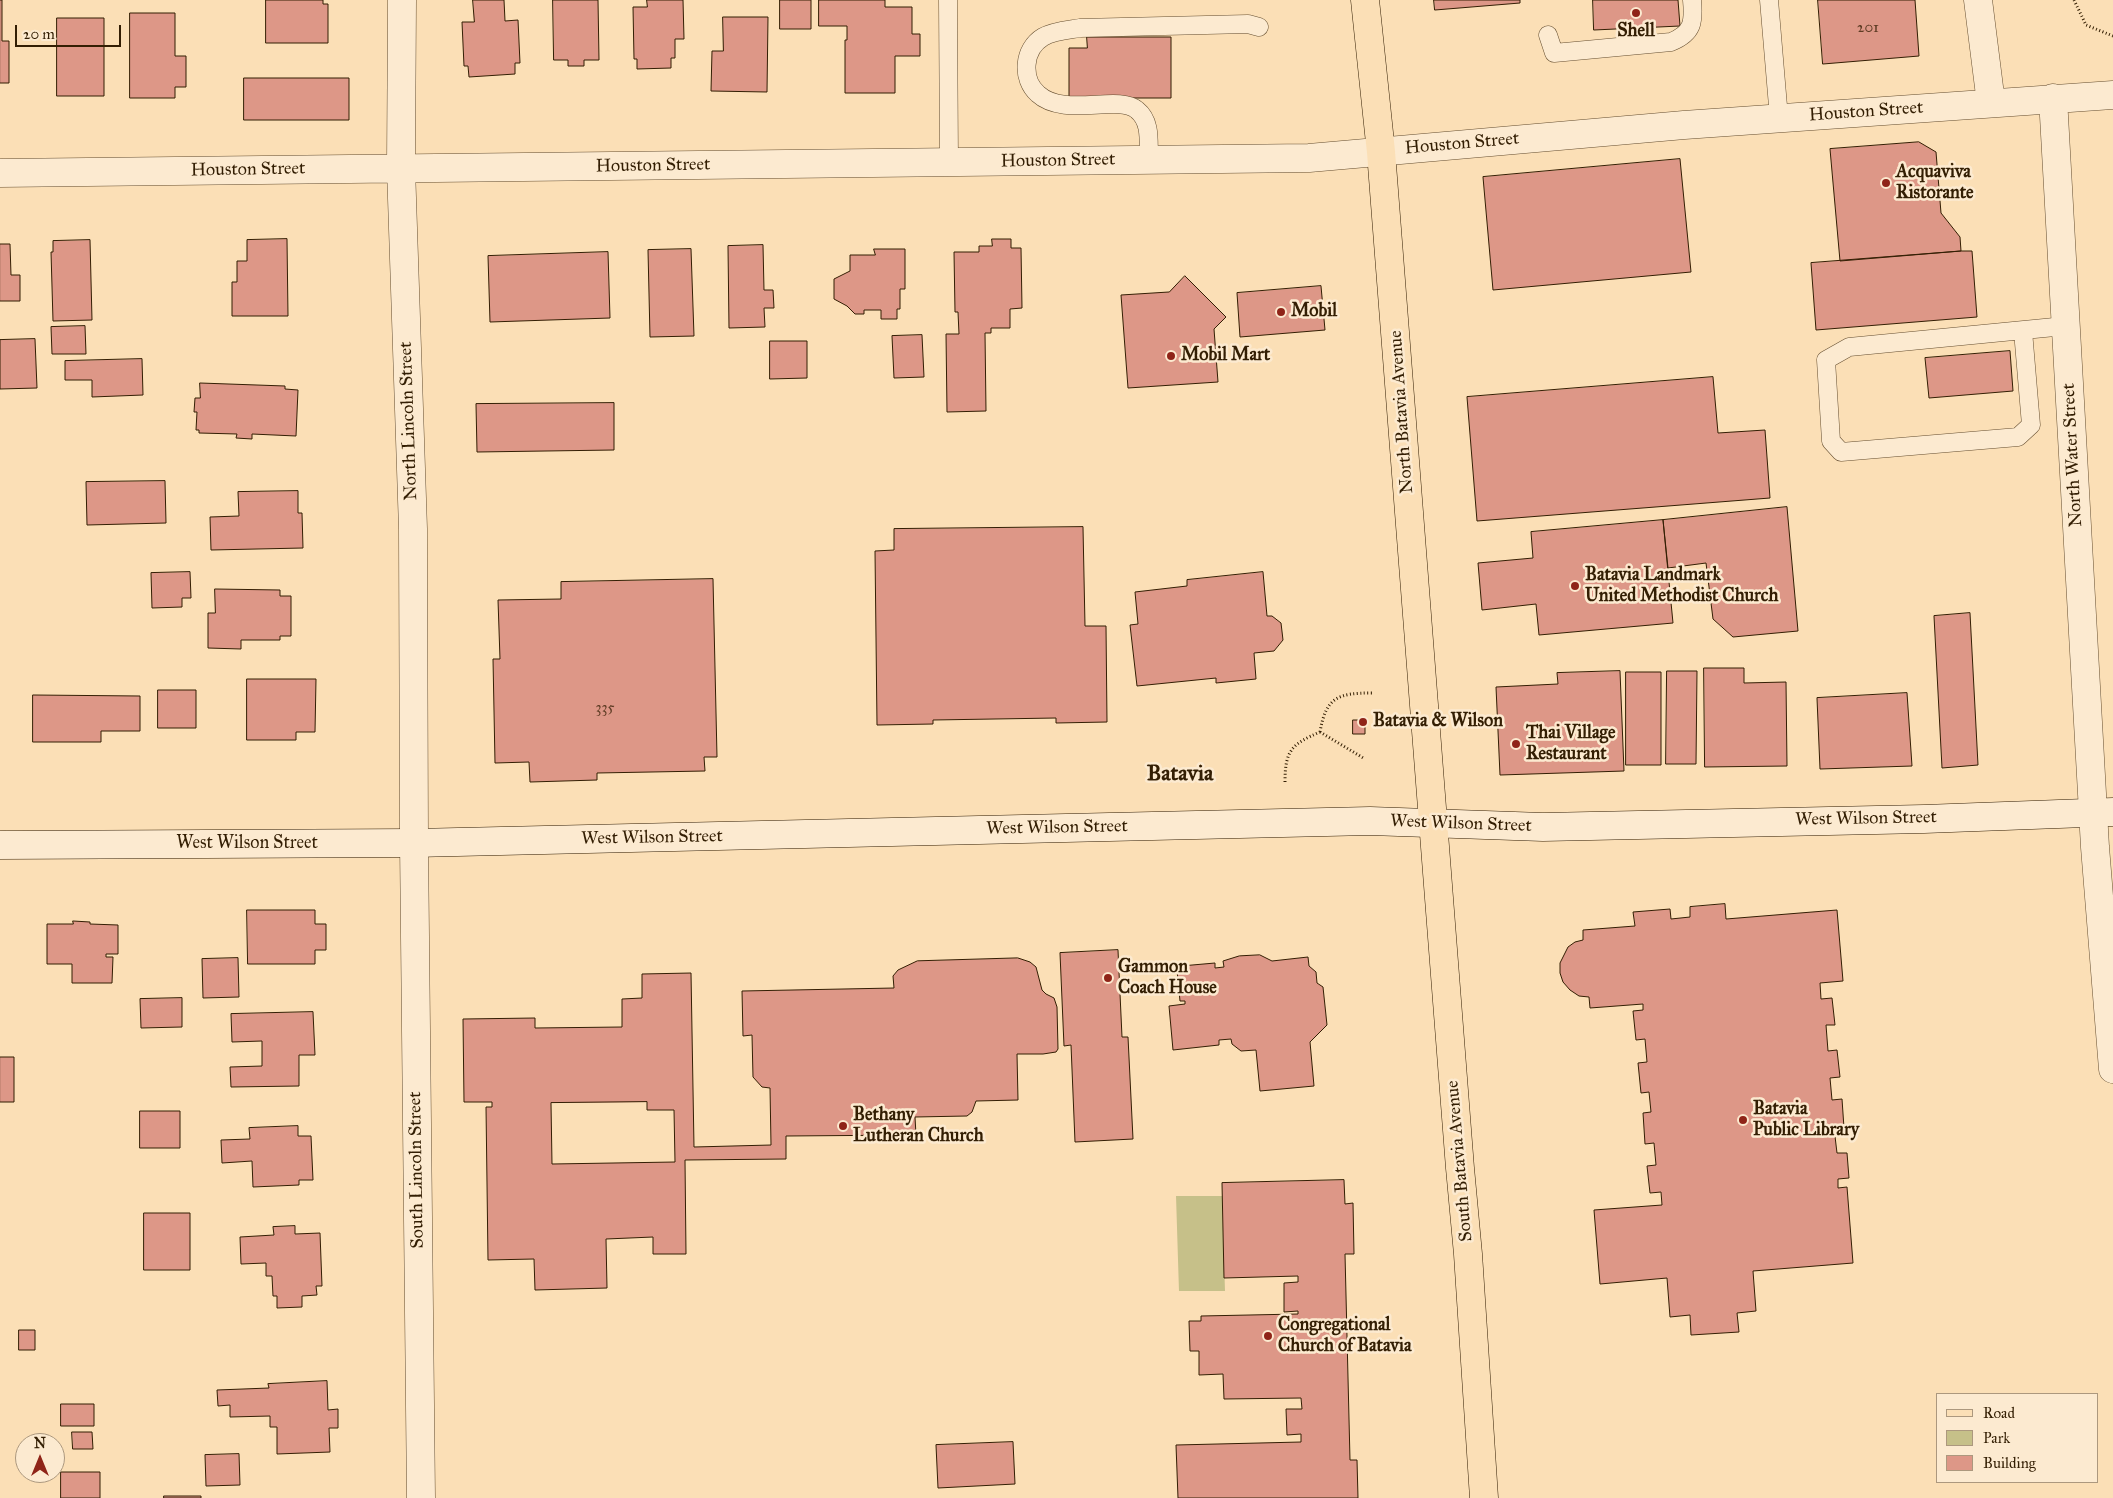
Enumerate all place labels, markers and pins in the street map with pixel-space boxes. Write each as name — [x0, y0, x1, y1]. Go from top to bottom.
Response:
marker: Shell — [1630, 7, 1642, 19]
place label: Shell — [1617, 21, 1655, 43]
place label: Acquaviva Ristorante — [1896, 162, 1974, 204]
marker: Acquaviva Ristorante — [1880, 177, 1892, 189]
place label: Mobil — [1291, 301, 1337, 323]
marker: Mobil — [1275, 306, 1287, 318]
place label: Mobil Mart — [1181, 345, 1270, 367]
marker: Mobil Mart — [1165, 350, 1177, 362]
place label: Batavia Landmark United Methodist Church — [1585, 565, 1778, 608]
marker: Batavia Landmark United Methodist Church — [1569, 580, 1581, 592]
place label: Batavia & Wilson — [1373, 711, 1503, 733]
marker: Batavia & Wilson — [1357, 716, 1369, 728]
place label: Thai Village Restaurant — [1526, 723, 1615, 766]
marker: Thai Village Restaurant — [1510, 738, 1522, 750]
place label: Gammon Coach House — [1118, 957, 1217, 1000]
marker: Gammon Coach House — [1102, 972, 1114, 984]
place label: Batavia Public Library — [1753, 1099, 1859, 1142]
place label: Bethany Lutheran Church — [853, 1105, 984, 1148]
marker: Batavia Public Library — [1737, 1114, 1749, 1126]
marker: Bethany Lutheran Church — [837, 1120, 849, 1132]
place label: Congregational Church of Batavia — [1278, 1315, 1412, 1358]
marker: Congregational Church of Batavia — [1262, 1330, 1274, 1342]

